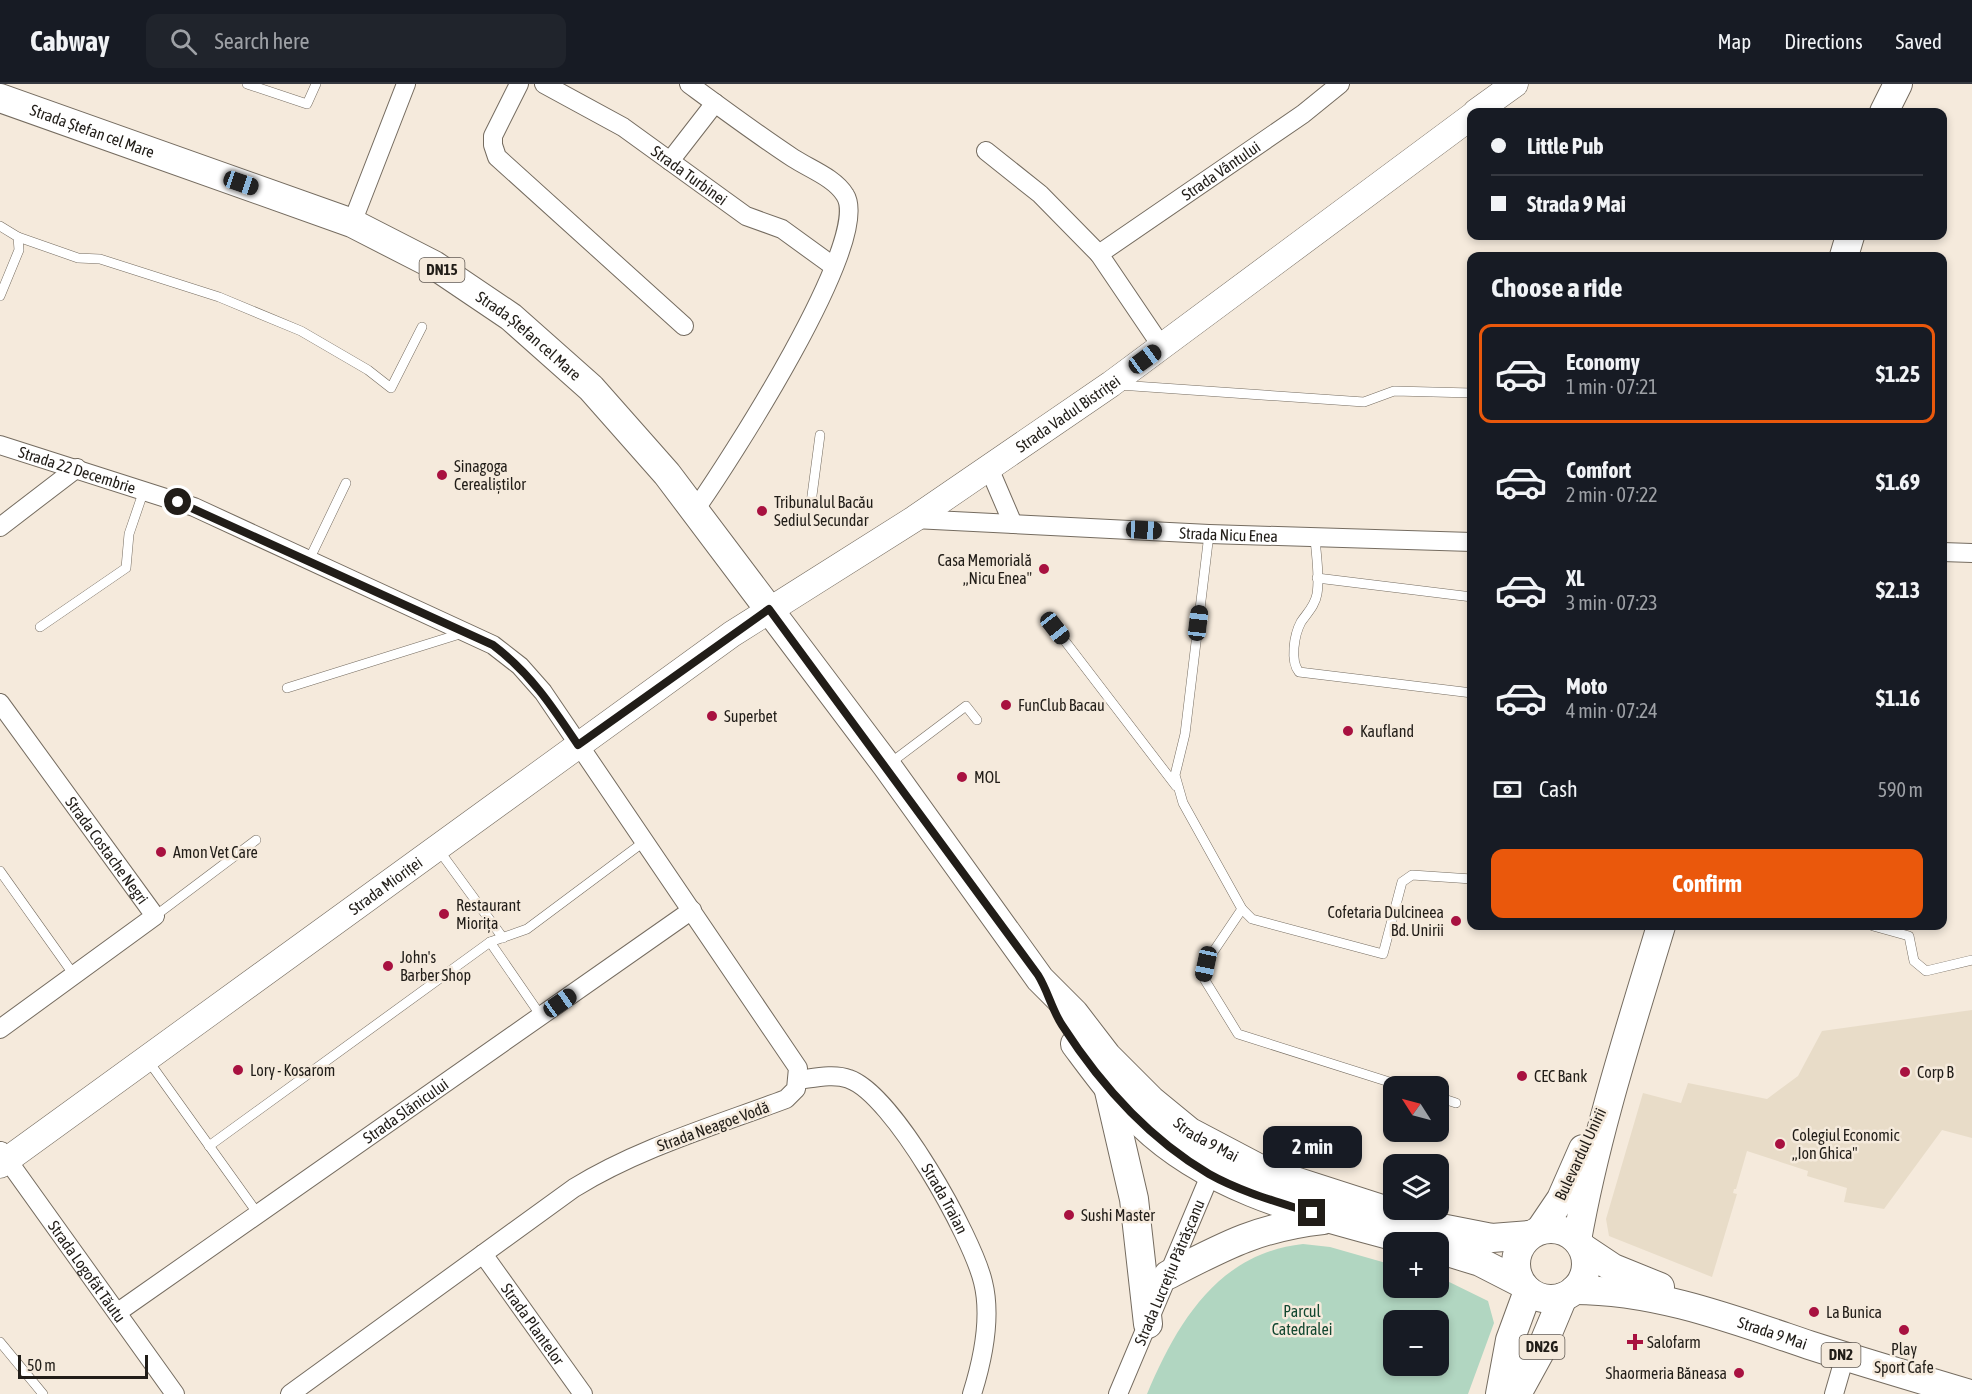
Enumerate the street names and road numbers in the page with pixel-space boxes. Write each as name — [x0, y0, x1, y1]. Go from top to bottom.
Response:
street label: Strada Ștefan cel Mare — [28, 100, 157, 161]
street label: Strada Vântului — [1178, 137, 1263, 204]
street label: Strada Turbinei — [648, 142, 731, 209]
road number: DN15 — [420, 258, 464, 282]
street label: Strada Ștefan cel Mare — [473, 287, 585, 384]
street label: Strada Vadul Bistriței — [1012, 372, 1123, 456]
street label: Strada 22 Decembrie — [16, 443, 138, 497]
street label: Strada Nicu Enea — [1179, 524, 1278, 545]
street label: Strada Costache Negri — [62, 793, 152, 907]
street label: Strada Mioriței — [345, 853, 425, 918]
street label: Strada Slănicului — [360, 1075, 451, 1147]
street label: Strada Neagoe Vodă — [654, 1097, 772, 1156]
street label: Bulevardul Unirii — [1551, 1105, 1609, 1203]
street label: Strada 9 Mai — [1170, 1114, 1242, 1165]
street label: Strada Traian — [918, 1160, 972, 1237]
street label: Strada Lucrețiu Pătrășcanu — [1131, 1197, 1208, 1348]
street label: Strada Logofăt Tăutu — [45, 1217, 130, 1326]
street label: Strada Plantelor — [498, 1280, 568, 1368]
street label: Strada 9 Mai — [1736, 1313, 1810, 1353]
road number: DN2G — [1520, 1335, 1564, 1359]
road number: DN2 — [1822, 1343, 1860, 1367]

